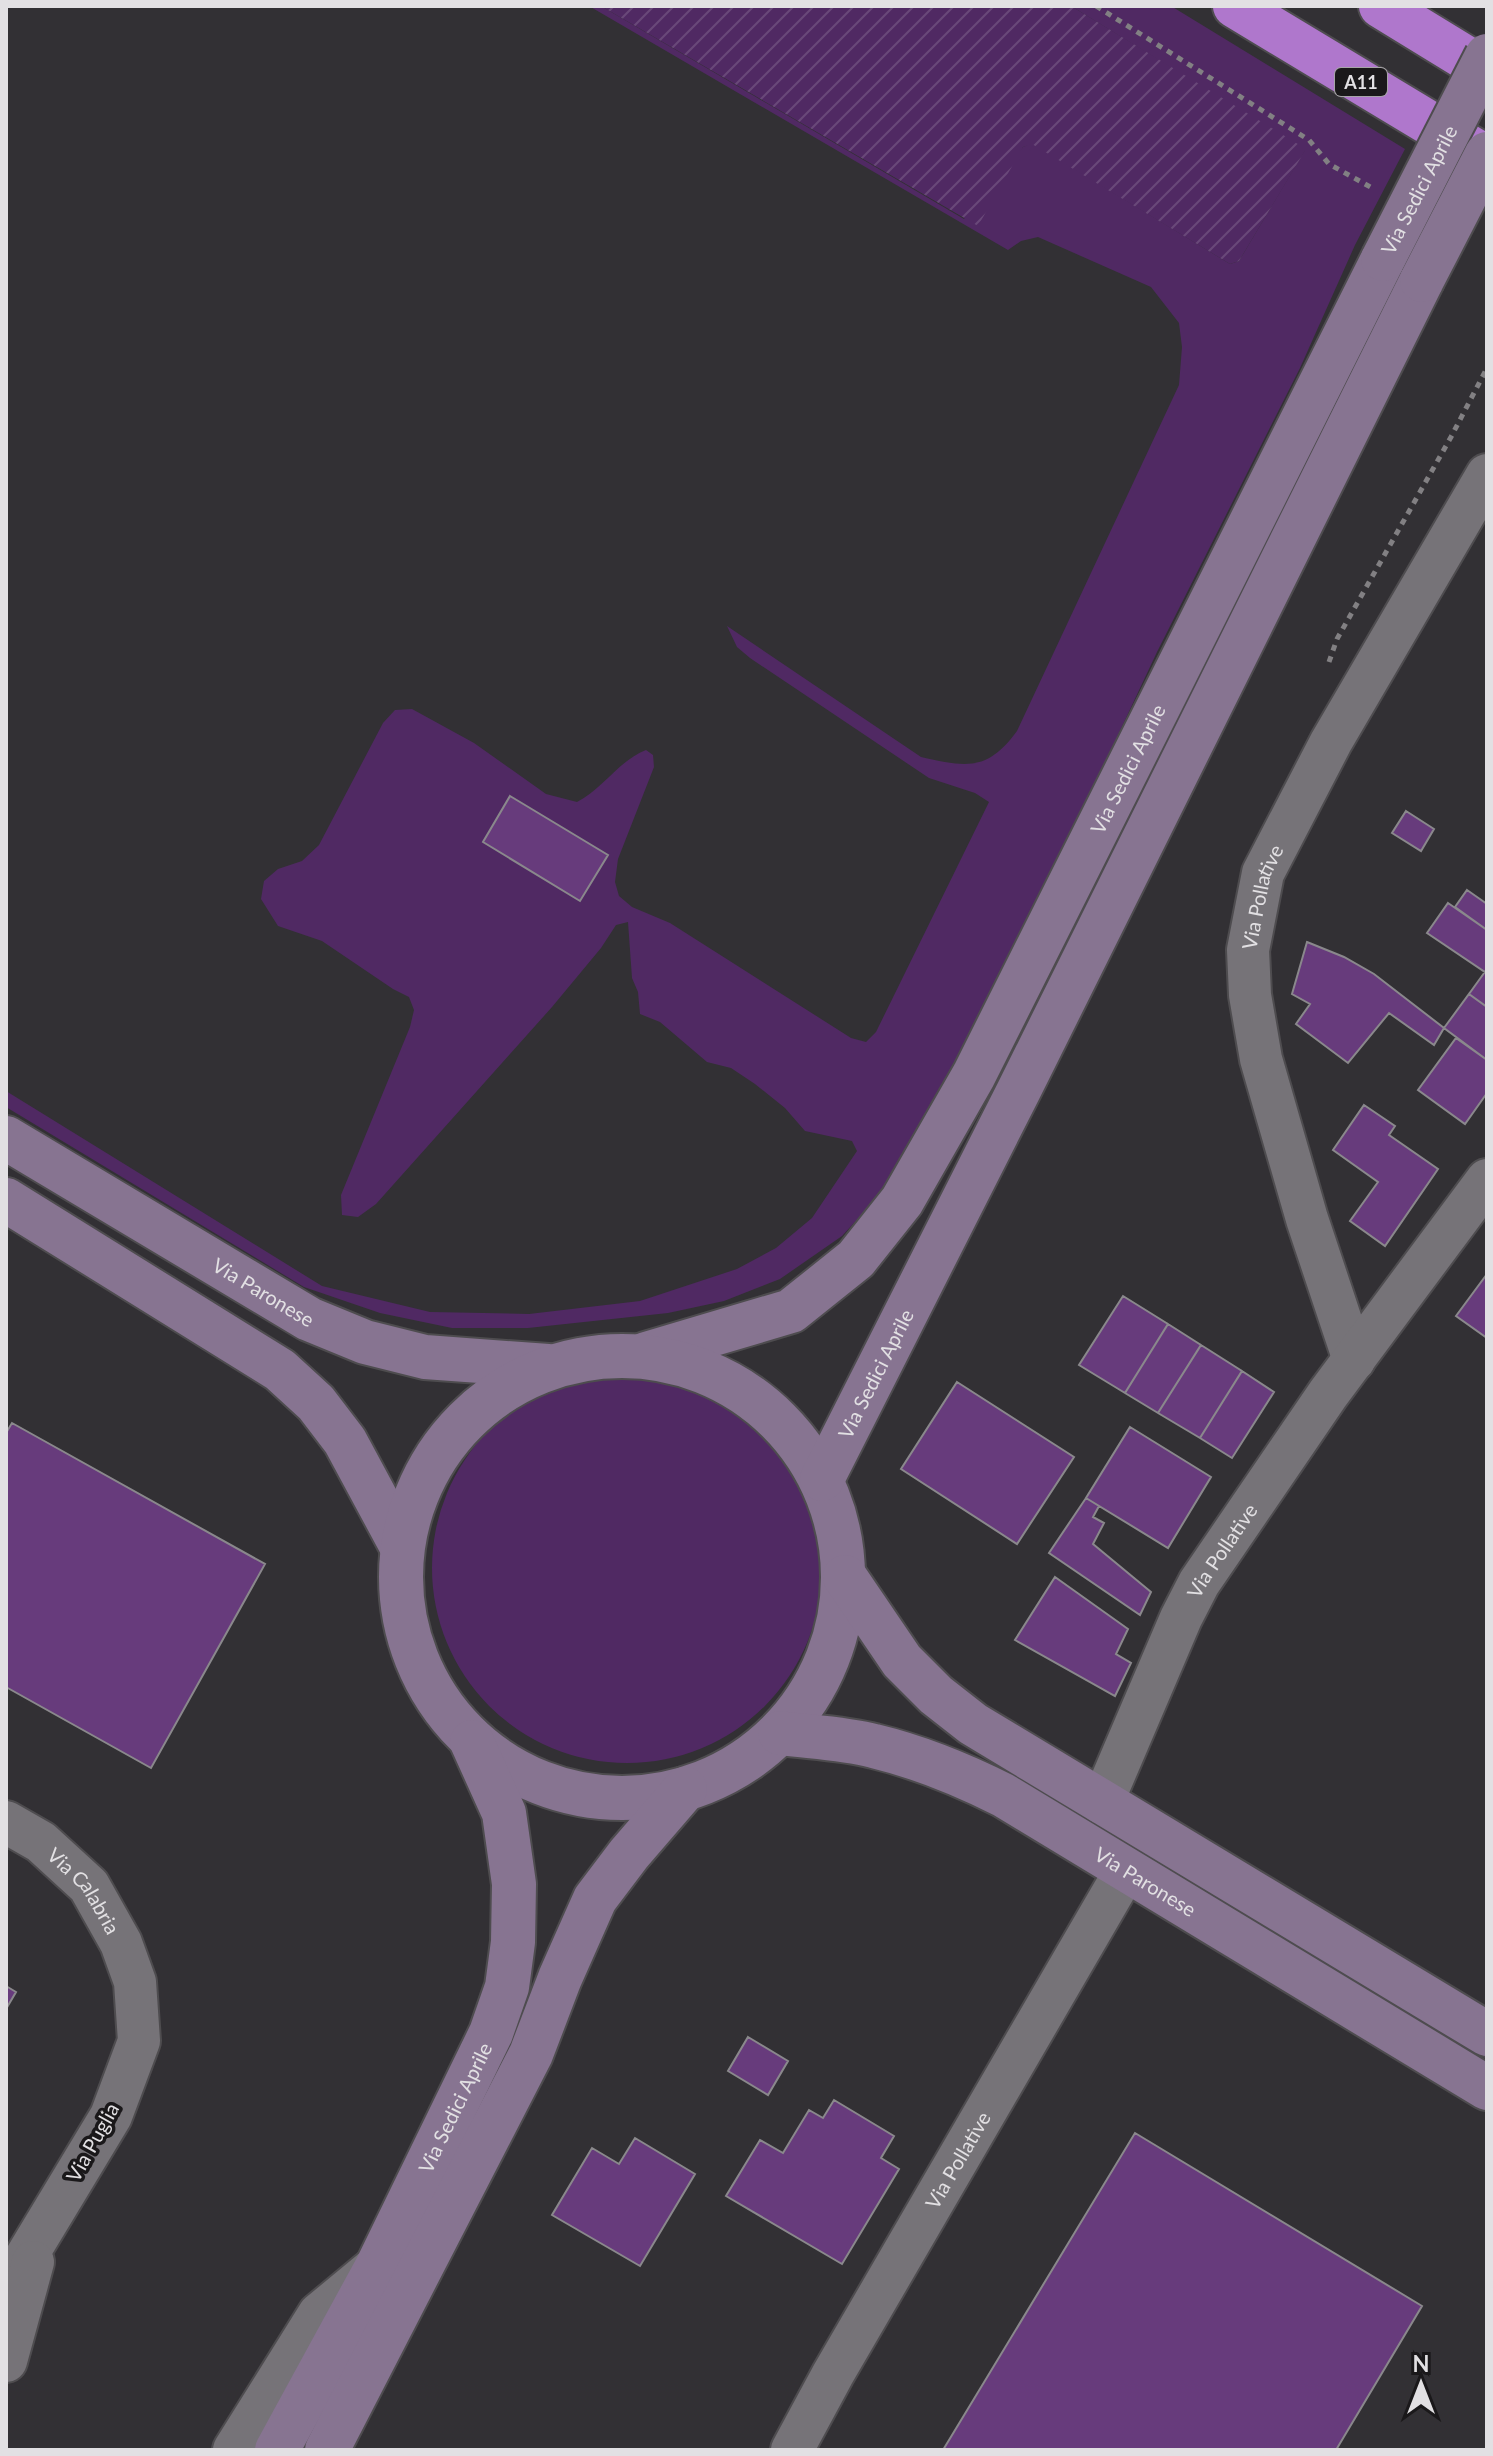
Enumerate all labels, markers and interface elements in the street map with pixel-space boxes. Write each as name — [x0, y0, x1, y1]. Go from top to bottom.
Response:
road number: A11 — [1335, 68, 1387, 96]
street label: Via Sedici Aprile — [1376, 121, 1462, 258]
street label: Via Sedici Aprile — [1085, 700, 1170, 838]
street label: Via Pollative — [1236, 840, 1288, 952]
street label: Via Paronese — [208, 1252, 319, 1331]
street label: Via Sedici Aprile — [833, 1305, 918, 1442]
street label: Via Pollative — [1182, 1499, 1262, 1602]
street label: Via Paronese — [1091, 1841, 1201, 1921]
street label: Via Calabria — [43, 1842, 125, 1938]
street label: Via Sedici Aprile — [413, 2038, 497, 2176]
street label: Via Puglia — [61, 2098, 123, 2186]
street label: Via Pollative — [920, 2107, 995, 2213]
north arrow — [1381, 2344, 1461, 2424]
text: N — [1413, 2350, 1429, 2377]

